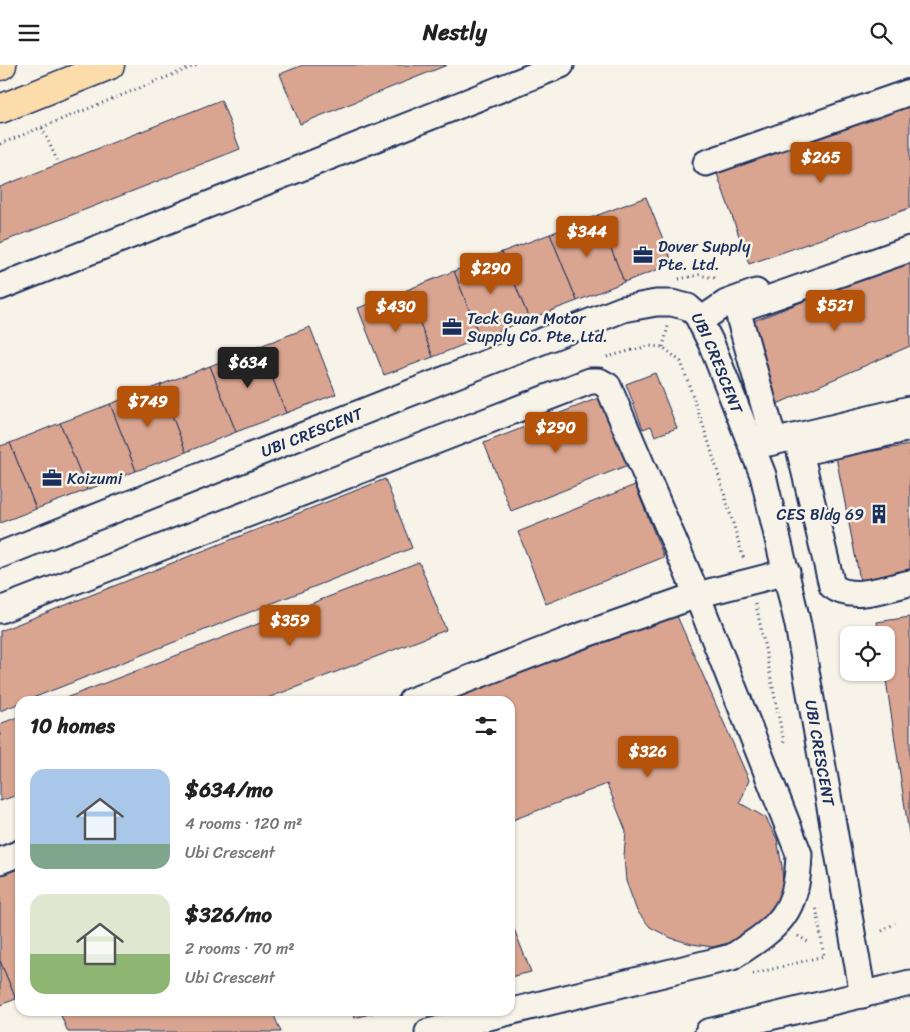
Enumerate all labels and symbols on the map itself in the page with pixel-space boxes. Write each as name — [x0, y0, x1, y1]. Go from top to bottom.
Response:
pin: $265 — [791, 141, 851, 184]
pin: $344 — [557, 215, 617, 258]
place label: Dover Supply Pte. Ltd. — [658, 232, 751, 279]
office icon: Dover Supply Pte. Ltd. — [632, 244, 654, 266]
pin: $290 — [461, 253, 521, 295]
pin: $521 — [805, 289, 865, 332]
pin: $430 — [366, 291, 426, 333]
place label: Teck Guan Motor Supply Co. Pte. Ltd. — [467, 304, 608, 351]
street label: UBI CRESCENT — [683, 307, 752, 419]
office icon: Teck Guan Motor Supply Co. Pte. Ltd. — [441, 316, 463, 338]
pin: $634 — [218, 347, 278, 389]
pin: $749 — [118, 385, 178, 428]
street label: UBI CRESCENT — [257, 399, 368, 466]
pin: $290 — [526, 411, 586, 454]
place label: Koizumi — [67, 464, 123, 493]
office icon: Koizumi — [41, 467, 63, 489]
place label: CES Bldg 69 — [777, 500, 864, 529]
building icon: CES Bldg 69 — [868, 503, 890, 525]
pin: $359 — [260, 605, 320, 647]
street label: UBI CRESCENT — [796, 698, 844, 809]
pin: $326 — [618, 735, 678, 778]

